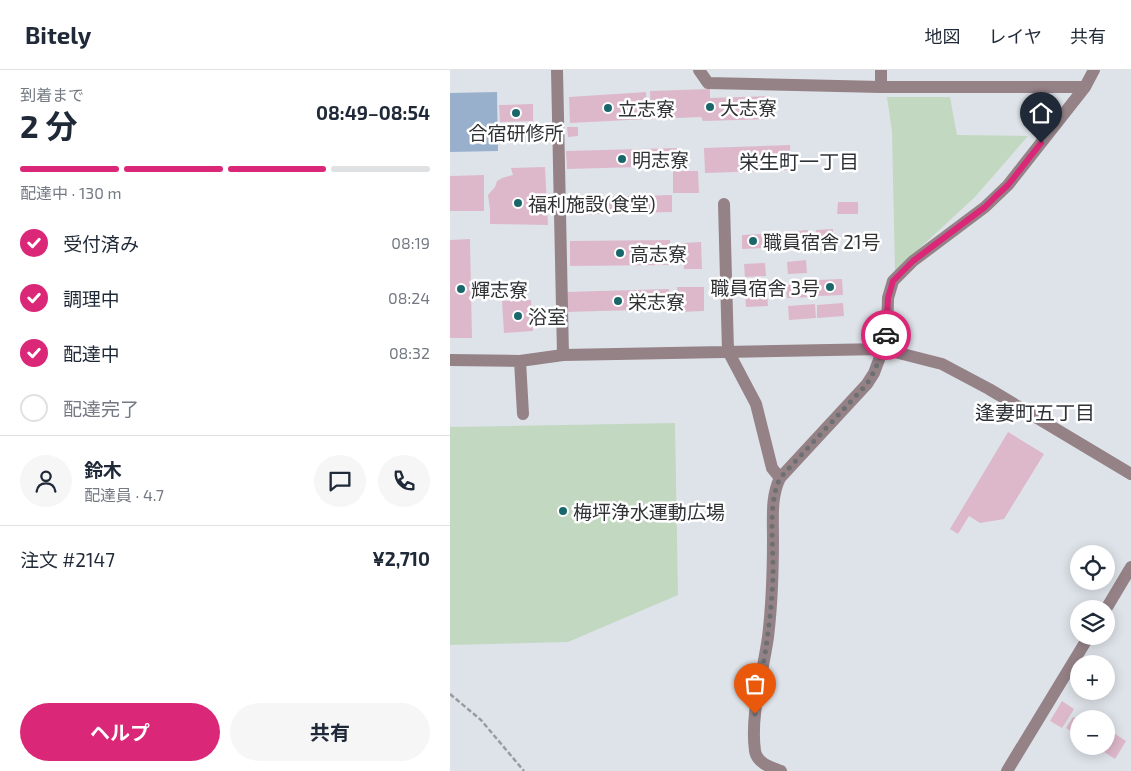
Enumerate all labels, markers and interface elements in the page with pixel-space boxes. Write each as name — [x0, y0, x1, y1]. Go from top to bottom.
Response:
text: Bitely — [25, 20, 91, 49]
text: 地図 — [925, 25, 961, 47]
text: レイヤ — [989, 25, 1042, 47]
text: 共有 — [1070, 25, 1106, 47]
text: 到着まで — [20, 85, 84, 104]
pin — [1020, 92, 1062, 143]
place label: 大志寮 — [720, 96, 777, 119]
place label: 立志寮 — [618, 97, 675, 120]
icon: home — [1027, 99, 1055, 127]
text: 08:49–08:54 — [316, 101, 430, 124]
marker: 大志寮 — [704, 101, 716, 113]
marker: 立志寮 — [602, 102, 614, 114]
text: 2 分 — [20, 106, 78, 144]
marker: 合宿研修所 — [510, 107, 522, 119]
place label: 合宿研修所 — [468, 121, 564, 144]
place label: 明志寮 — [632, 148, 689, 171]
district label: 栄生町一丁目 — [739, 149, 859, 173]
marker: 明志寮 — [616, 153, 628, 165]
text: 配達中 · 130 m — [20, 183, 121, 202]
place label: 福利施設(食堂) — [528, 192, 656, 215]
marker: 福利施設(食堂) — [512, 197, 524, 209]
icon: check — [20, 229, 48, 257]
place label: 職員宿舎 21号 — [763, 230, 880, 253]
text: 受付済み — [63, 232, 139, 255]
text: 08:19 — [391, 233, 430, 252]
marker: 職員宿舎 21号 — [747, 235, 759, 247]
place label: 高志寮 — [630, 242, 687, 265]
marker: 高志寮 — [614, 247, 626, 259]
place label: 職員宿舎 3号 — [710, 276, 820, 299]
place label: 輝志寮 — [471, 278, 528, 301]
marker: 職員宿舎 3号 — [824, 281, 836, 293]
marker: 輝志寮 — [455, 283, 467, 295]
icon: check — [20, 284, 48, 312]
text: 調理中 — [63, 287, 120, 310]
text: 08:24 — [388, 288, 430, 307]
place label: 栄志寮 — [628, 290, 685, 313]
marker: 栄志寮 — [612, 295, 624, 307]
place label: 浴室 — [528, 305, 566, 328]
marker: 浴室 — [512, 310, 524, 322]
courier — [861, 310, 911, 360]
icon: car — [872, 321, 900, 349]
icon: check — [20, 339, 48, 367]
text: 配達中 — [63, 342, 120, 365]
text: 08:32 — [389, 343, 430, 362]
text: 配達完了 — [63, 397, 139, 420]
district label: 逢妻町五丁目 — [975, 400, 1095, 424]
button: person — [20, 455, 72, 507]
button: chat — [314, 455, 366, 507]
button: phone — [378, 455, 430, 507]
text: 鈴木 — [84, 458, 122, 481]
text: 配達員 · 4.7 — [84, 485, 164, 504]
place label: 梅坪浄水運動広場 — [573, 500, 725, 523]
marker: 梅坪浄水運動広場 — [557, 505, 569, 517]
map controls — [1070, 545, 1115, 755]
button: locate — [1070, 545, 1115, 590]
text: ¥2,710 — [372, 547, 430, 570]
text: 注文 #2147 — [20, 548, 115, 571]
button: layers — [1070, 600, 1115, 645]
button: + — [1070, 655, 1115, 700]
pin — [734, 663, 776, 714]
icon: bag — [741, 670, 769, 698]
button: ヘルプ — [20, 703, 220, 761]
button: 共有 — [230, 703, 430, 761]
button: − — [1070, 710, 1115, 755]

